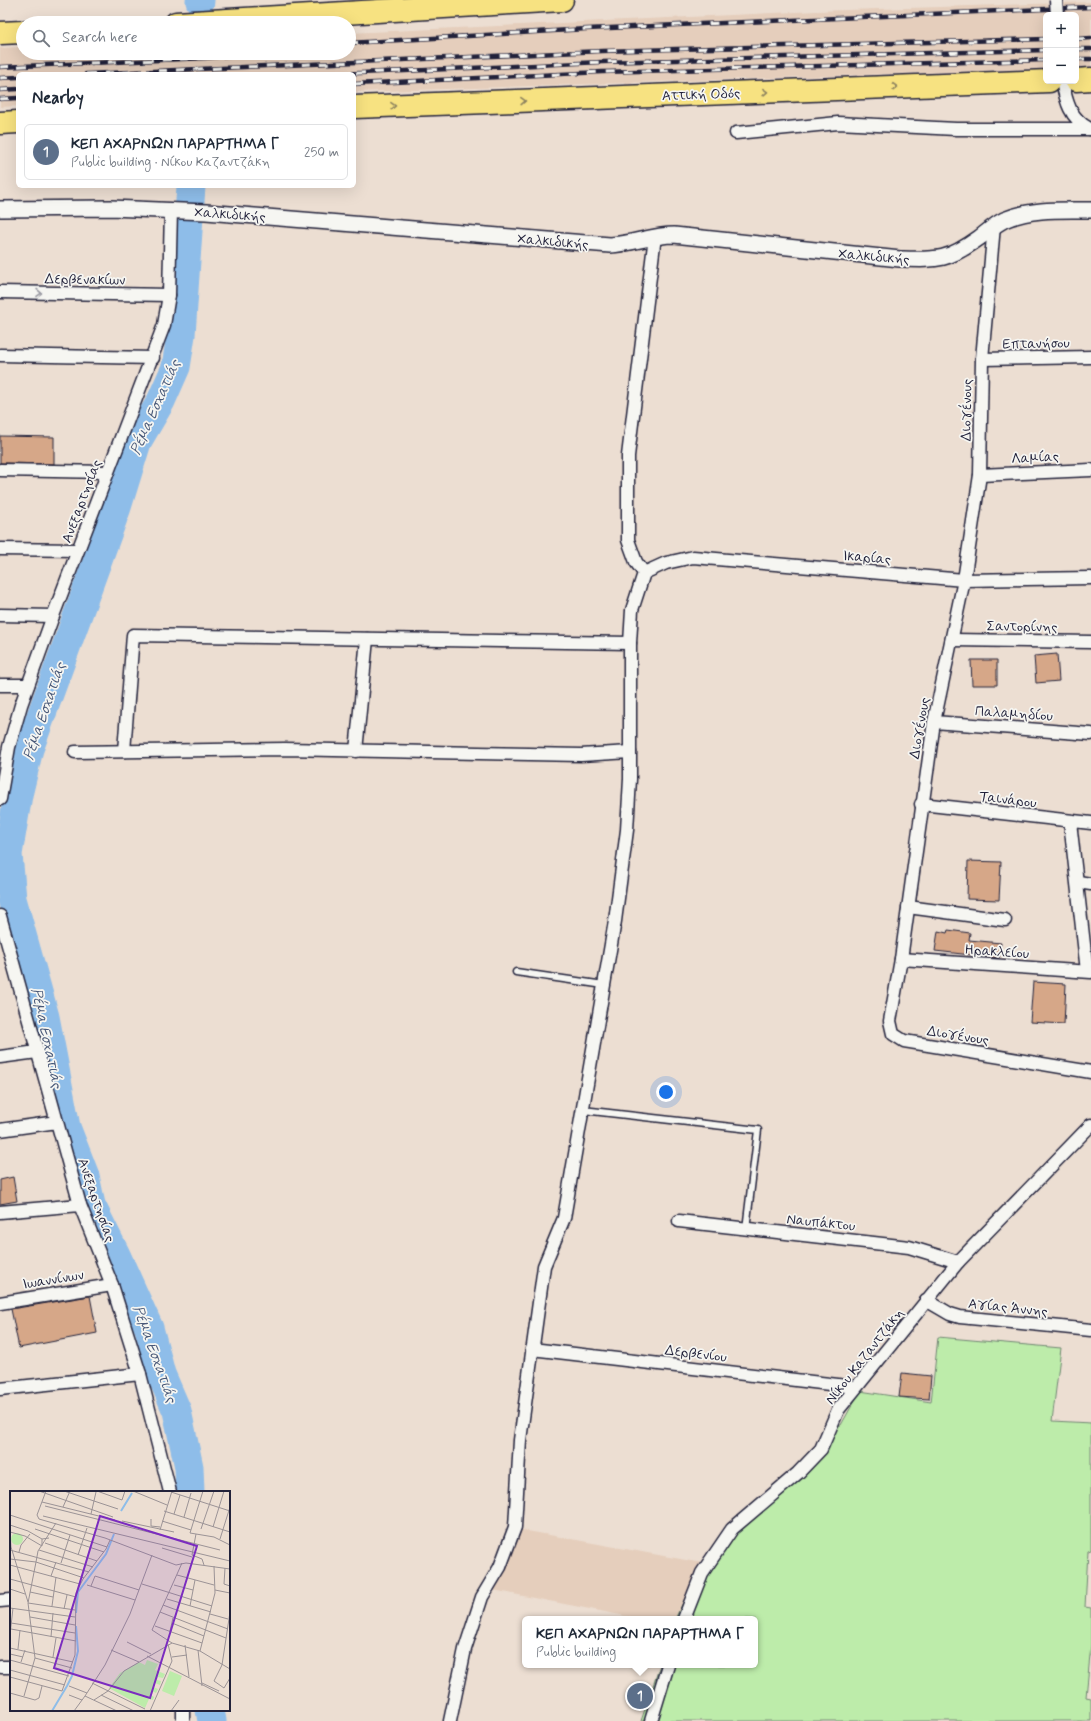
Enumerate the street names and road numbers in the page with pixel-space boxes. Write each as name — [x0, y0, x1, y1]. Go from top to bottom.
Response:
street label: Αττική Οδός — [662, 85, 741, 105]
street label: Χαλκιδικής — [194, 204, 266, 226]
street label: Χαλκιδικής — [517, 230, 589, 254]
street label: Χαλκιδικής — [838, 245, 910, 269]
street label: Δερβενακίων — [45, 270, 125, 290]
street label: Επτανήσου — [1002, 334, 1070, 354]
street label: Διογένους — [956, 379, 977, 441]
street label: Λαμίας — [1011, 448, 1059, 468]
street label: Ανεξαρτησίας — [58, 457, 106, 546]
street label: Ικαρίας — [842, 547, 892, 569]
street label: Σαντορίνης — [986, 617, 1058, 637]
street label: Διογένους — [905, 696, 934, 760]
street label: Παλαμηδίου — [974, 702, 1054, 726]
street label: Ταινάρου — [978, 788, 1038, 812]
street label: Ηρακλείου — [964, 941, 1030, 963]
street label: Διογένους — [926, 1021, 990, 1050]
street label: Ανεξαρτησίας — [73, 1156, 119, 1245]
street label: Ναυπάκτου — [786, 1210, 856, 1236]
street label: Ιωαννίνων — [21, 1266, 85, 1294]
street label: Αγίας Άννης — [967, 1295, 1048, 1321]
street label: Νίκου Καζαντζάκη — [822, 1305, 908, 1408]
street label: Δερβενίου — [664, 1341, 728, 1367]

